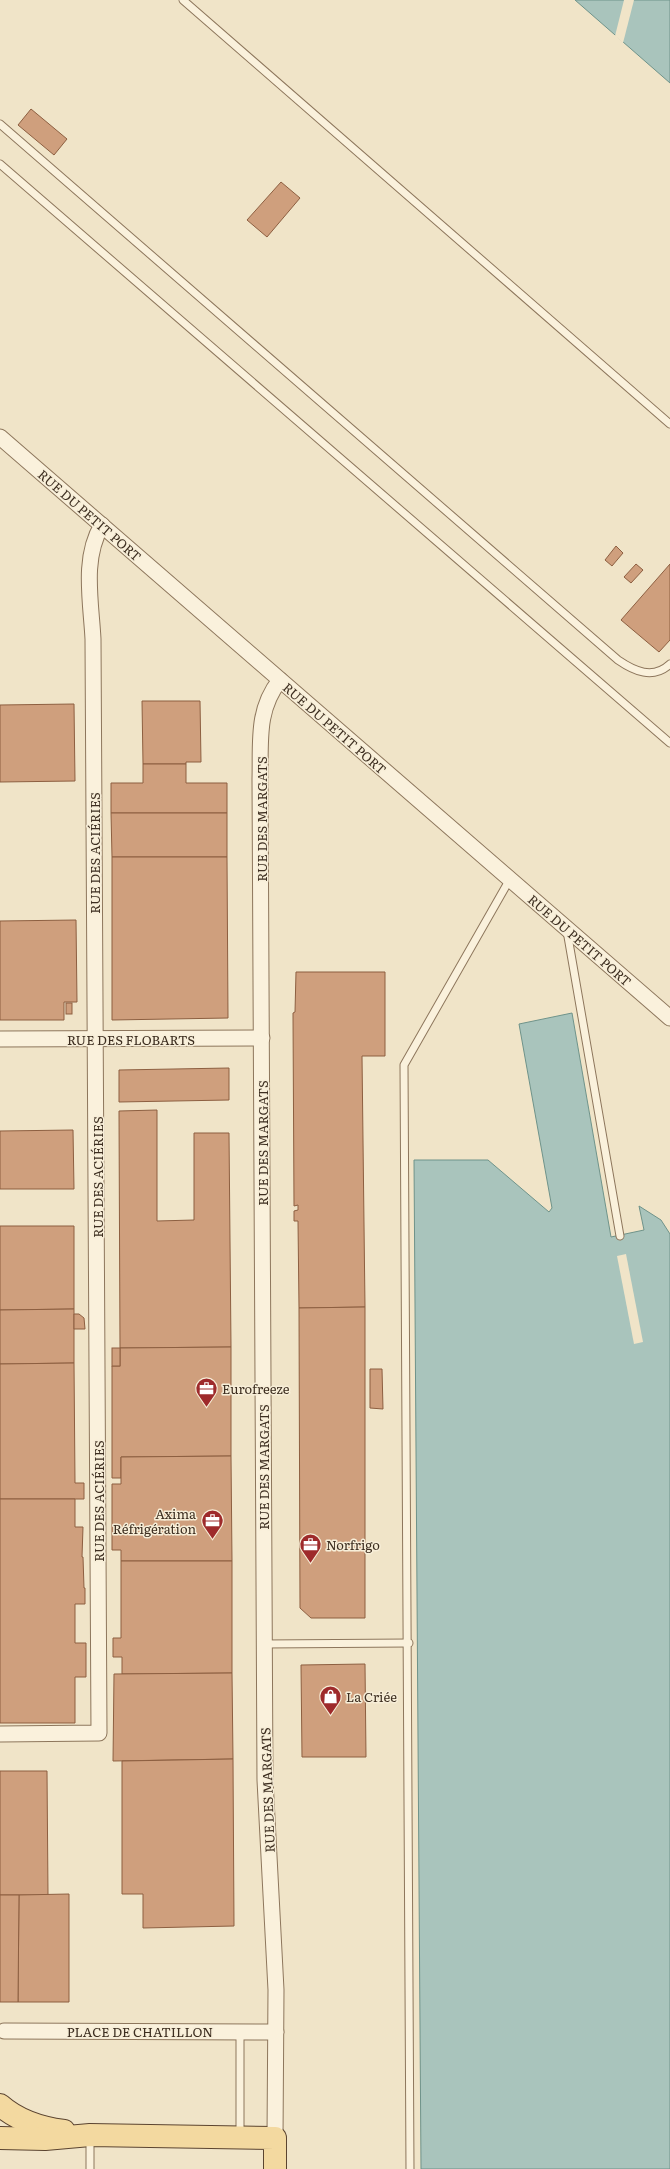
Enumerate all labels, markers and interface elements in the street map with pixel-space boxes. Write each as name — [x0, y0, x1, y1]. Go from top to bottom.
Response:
street label: RUE DU PETIT PORT — [34, 465, 146, 566]
street label: RUE DU PETIT PORT — [279, 678, 391, 779]
street label: RUE DES MARGATS — [252, 756, 271, 882]
street label: RUE DES ACIÉRIES — [85, 792, 104, 914]
street label: RUE DU PETIT PORT — [524, 890, 636, 991]
street label: RUE DES FLOBARTS — [67, 1030, 195, 1049]
street label: RUE DES MARGATS — [253, 1080, 272, 1206]
street label: RUE DES ACIÉRIES — [88, 1116, 107, 1238]
office icon: Eurofreeze — [193, 1375, 219, 1408]
place label: Eurofreeze — [222, 1379, 290, 1398]
street label: RUE DES MARGATS — [254, 1404, 273, 1530]
street label: RUE DES ACIÉRIES — [89, 1440, 108, 1562]
place label: Axima Réfrigération — [113, 1504, 196, 1538]
office icon: Axima Réfrigération — [199, 1507, 225, 1540]
office icon: Norfrigo — [298, 1531, 324, 1564]
place label: Norfrigo — [326, 1535, 380, 1554]
shop icon: La Criée — [318, 1683, 344, 1716]
place label: La Criée — [346, 1687, 397, 1706]
street label: RUE DES MARGATS — [255, 1727, 279, 1853]
street label: PLACE DE CHATILLON — [67, 2022, 213, 2041]

